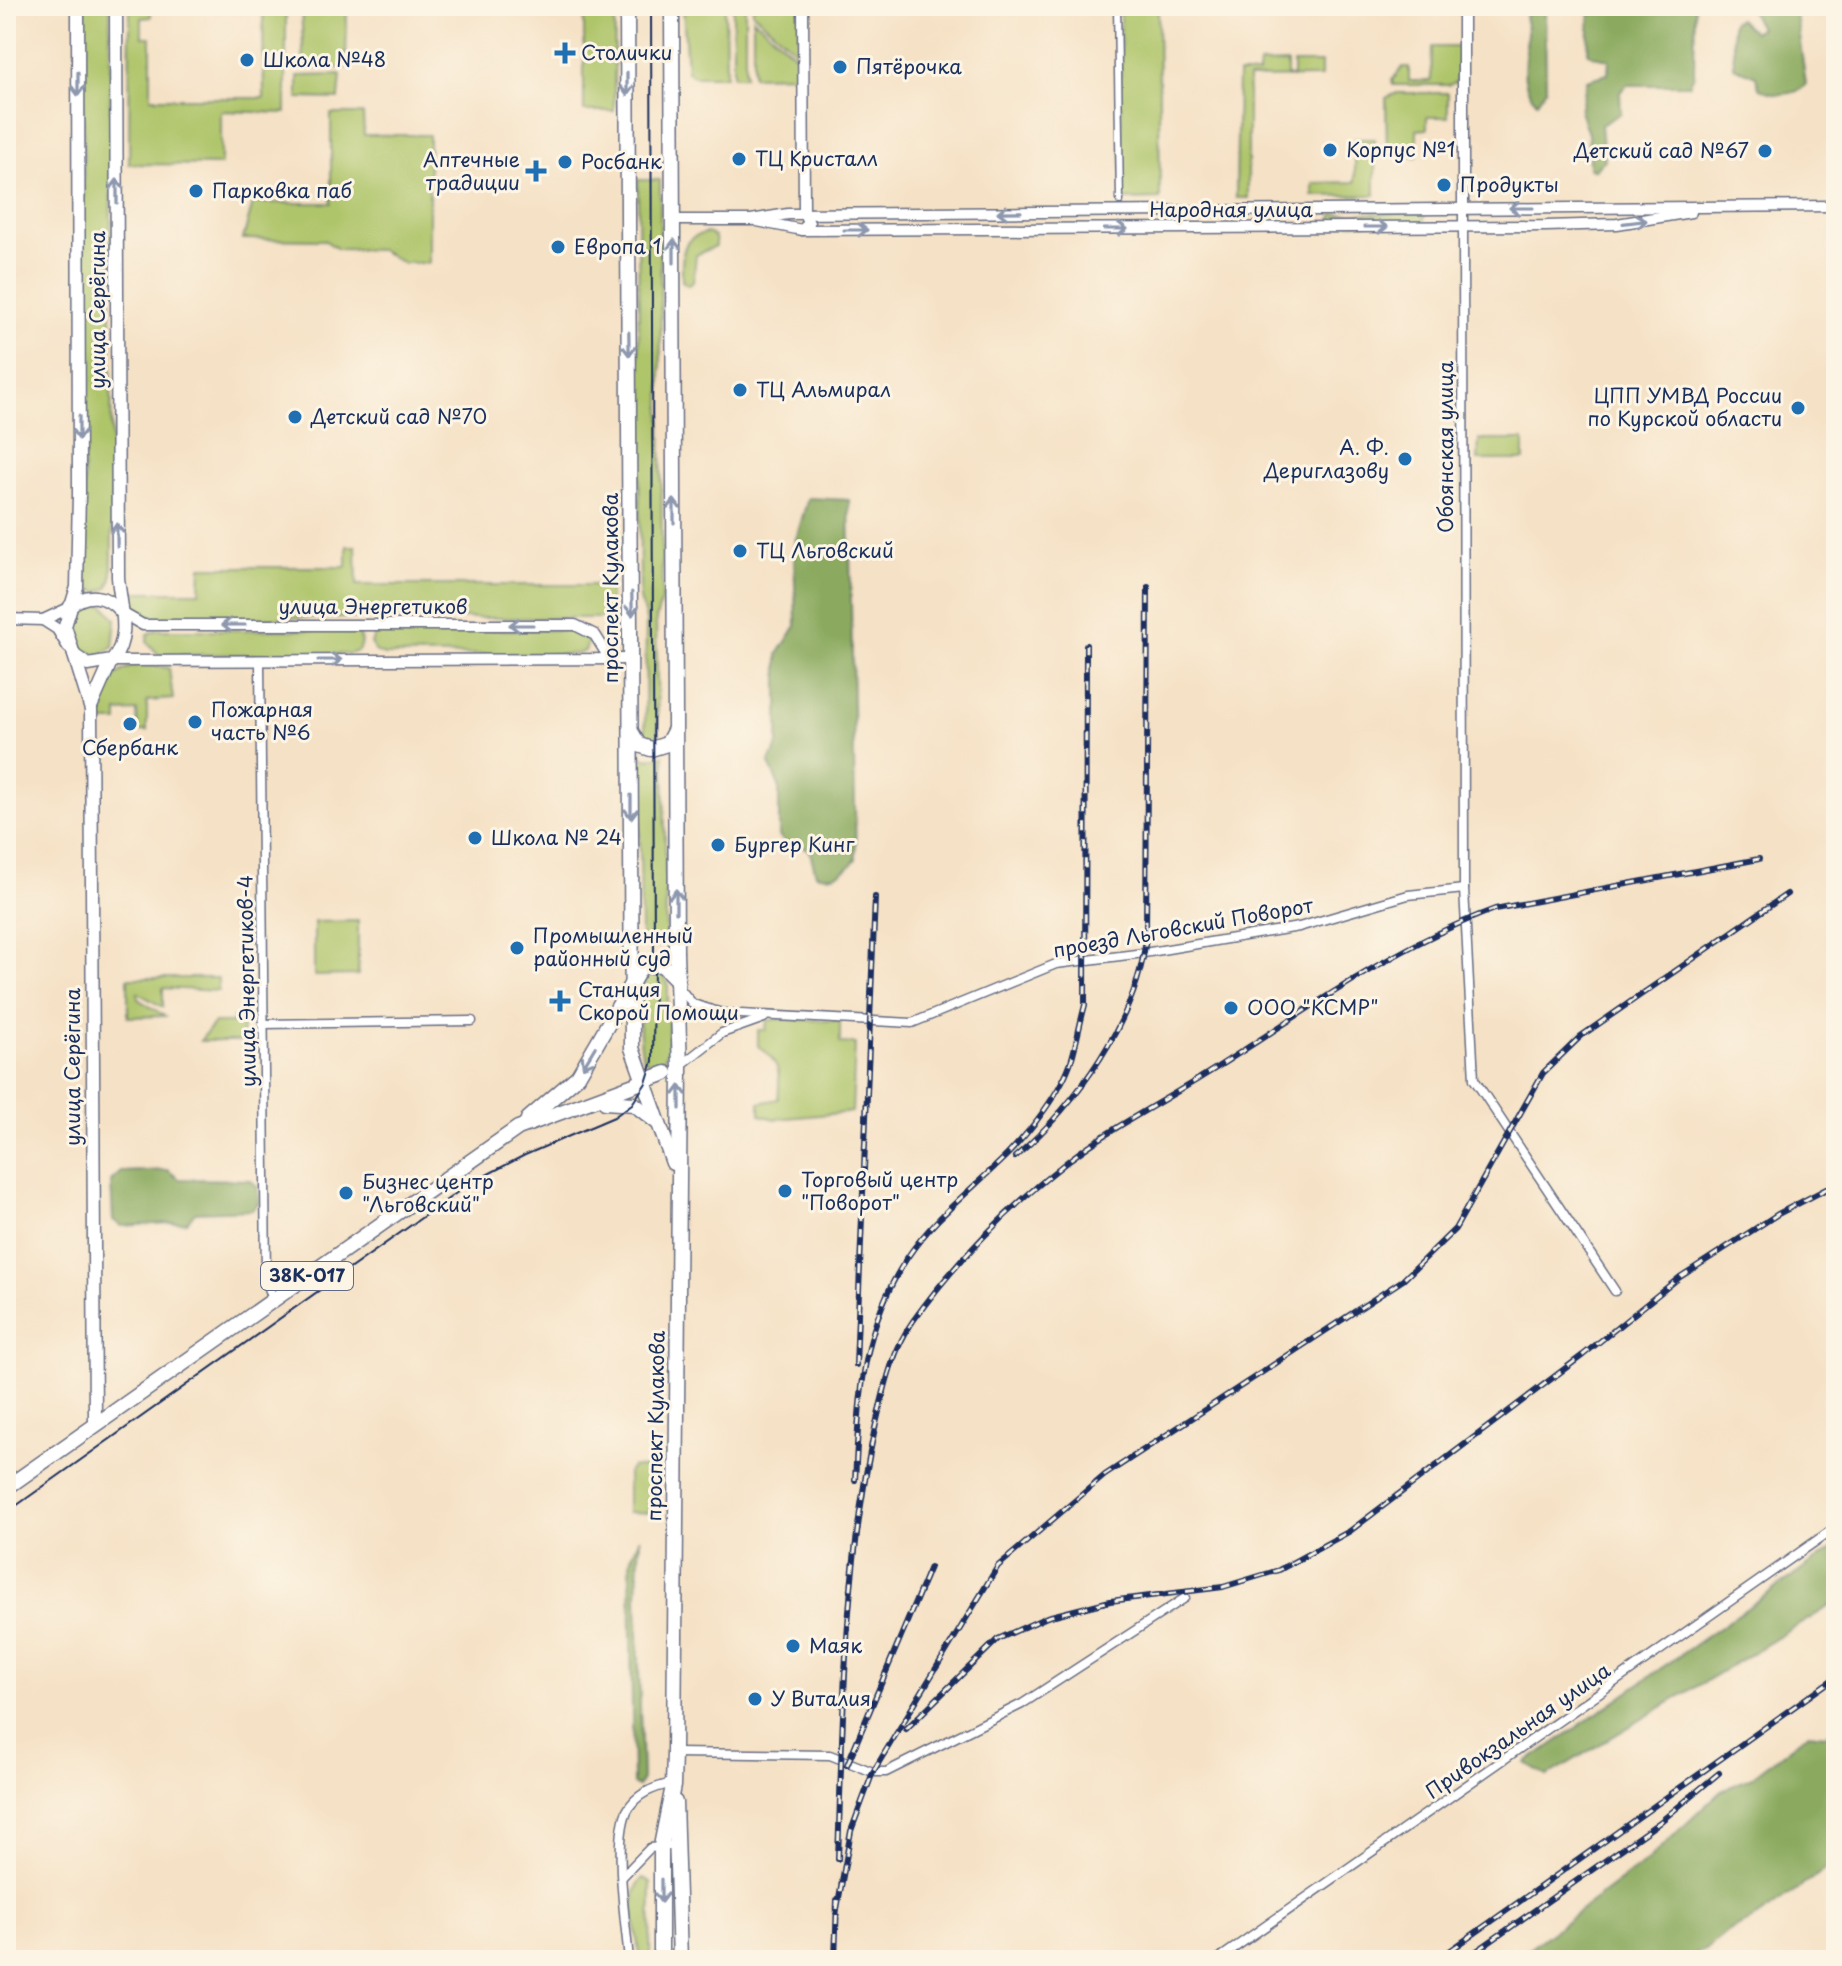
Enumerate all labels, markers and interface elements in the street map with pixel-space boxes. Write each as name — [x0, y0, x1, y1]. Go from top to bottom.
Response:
place label: Столички — [581, 37, 672, 67]
place label: Школа №48 — [263, 44, 386, 74]
marker: Столички — [556, 44, 574, 62]
marker: Школа №48 — [238, 51, 256, 69]
place label: Пятёрочка — [856, 51, 962, 81]
marker: Пятёрочка — [831, 58, 849, 76]
one-way arrow — [70, 70, 86, 97]
one-way arrow — [619, 70, 635, 97]
place label: Корпус №1 — [1346, 134, 1456, 164]
place label: Детский сад №67 — [1573, 135, 1749, 165]
marker: Корпус №1 — [1321, 141, 1339, 159]
marker: Детский сад №67 — [1756, 142, 1774, 160]
place label: ТЦ Кристалл — [755, 143, 878, 173]
place label: Аптечные традиции — [423, 144, 520, 197]
place label: Росбанк — [581, 146, 662, 176]
marker: ТЦ Кристалл — [730, 150, 748, 168]
marker: Росбанк — [556, 153, 574, 171]
marker: Аптечные традиции — [527, 162, 545, 180]
place label: Продукты — [1460, 169, 1559, 199]
place label: Парковка паб — [212, 175, 352, 205]
marker: Продукты — [1435, 176, 1453, 194]
one-way arrow — [110, 178, 125, 205]
marker: Парковка паб — [187, 182, 205, 200]
street label: Народная улица — [1149, 194, 1313, 224]
one-way arrow — [1508, 200, 1535, 216]
one-way arrow — [996, 205, 1023, 220]
one-way arrow — [1622, 214, 1648, 229]
one-way arrow — [1362, 220, 1389, 235]
one-way arrow — [1102, 221, 1129, 237]
one-way arrow — [842, 222, 869, 238]
street label: улица Серёгина — [82, 230, 112, 389]
place label: Европа 1 — [574, 231, 662, 261]
marker: Европа 1 — [549, 238, 567, 256]
one-way arrow — [666, 238, 682, 265]
one-way arrow — [622, 330, 637, 357]
street label: Обоянская улица — [1430, 361, 1460, 533]
place label: ТЦ Альмирал — [756, 374, 891, 404]
place label: ЦПП УМВД России по Курской области — [1587, 380, 1782, 433]
marker: ТЦ Альмирал — [731, 381, 749, 399]
marker: ЦПП УМВД России по Курской области — [1789, 399, 1807, 417]
place label: Детский сад №70 — [310, 401, 487, 431]
marker: Детский сад №70 — [286, 408, 304, 426]
one-way arrow — [71, 414, 87, 441]
place label: А. Ф. Дериглазову — [1263, 432, 1389, 485]
marker: А. Ф. Дериглазову — [1396, 450, 1414, 468]
street label: проспект Кулакова — [595, 492, 625, 683]
one-way arrow — [666, 498, 682, 525]
one-way arrow — [109, 522, 125, 549]
place label: ТЦ Льговский — [756, 535, 894, 565]
marker: ТЦ Льговский — [731, 542, 749, 560]
one-way arrow — [624, 590, 640, 617]
street label: улица Энергетиков — [278, 591, 468, 621]
one-way arrow — [220, 617, 247, 633]
one-way arrow — [508, 617, 535, 633]
one-way arrow — [316, 652, 343, 668]
place label: Пожарная часть №6 — [211, 694, 313, 747]
marker: Пожарная часть №6 — [186, 713, 204, 731]
marker: Сбербанк — [121, 715, 139, 733]
place label: Сбербанк — [82, 732, 178, 762]
one-way arrow — [623, 793, 639, 820]
place label: Школа № 24 — [491, 822, 622, 852]
marker: Школа № 24 — [466, 829, 484, 847]
place label: Бургер Кинг — [734, 829, 855, 859]
marker: Бургер Кинг — [709, 836, 727, 854]
street label: улица Энергетиков-4 — [229, 875, 263, 1087]
one-way arrow — [668, 888, 684, 915]
street label: проезд Льговский Поворот — [1050, 889, 1315, 965]
place label: Промышленный районный суд — [533, 920, 693, 973]
marker: Промышленный районный суд — [508, 939, 526, 957]
place label: Станция Скорой Помощи — [578, 974, 739, 1027]
street label: улица Серёгина — [57, 987, 87, 1146]
marker: Станция Скорой Помощи — [549, 990, 571, 1012]
place label: ООО "КСМР" — [1247, 992, 1379, 1022]
marker: ООО "КСМР" — [1222, 999, 1240, 1017]
one-way arrow — [581, 1045, 597, 1068]
one-way arrow — [672, 1084, 688, 1111]
place label: Торговый центр "Поворот" — [801, 1164, 958, 1217]
place label: Бизнес центр "Льговский" — [362, 1166, 494, 1219]
marker: Торговый центр "Поворот" — [776, 1182, 794, 1200]
marker: Бизнес центр "Льговский" — [337, 1184, 355, 1202]
road number: 38К-017 — [261, 1262, 353, 1290]
street label: проспект Кулакова — [638, 1330, 672, 1522]
place label: Маяк — [809, 1630, 862, 1660]
marker: Маяк — [784, 1637, 802, 1655]
street label: Привокзальная улица — [1419, 1655, 1616, 1806]
place label: У Виталия — [771, 1683, 871, 1713]
marker: У Виталия — [746, 1690, 764, 1708]
one-way arrow — [653, 1877, 669, 1904]

